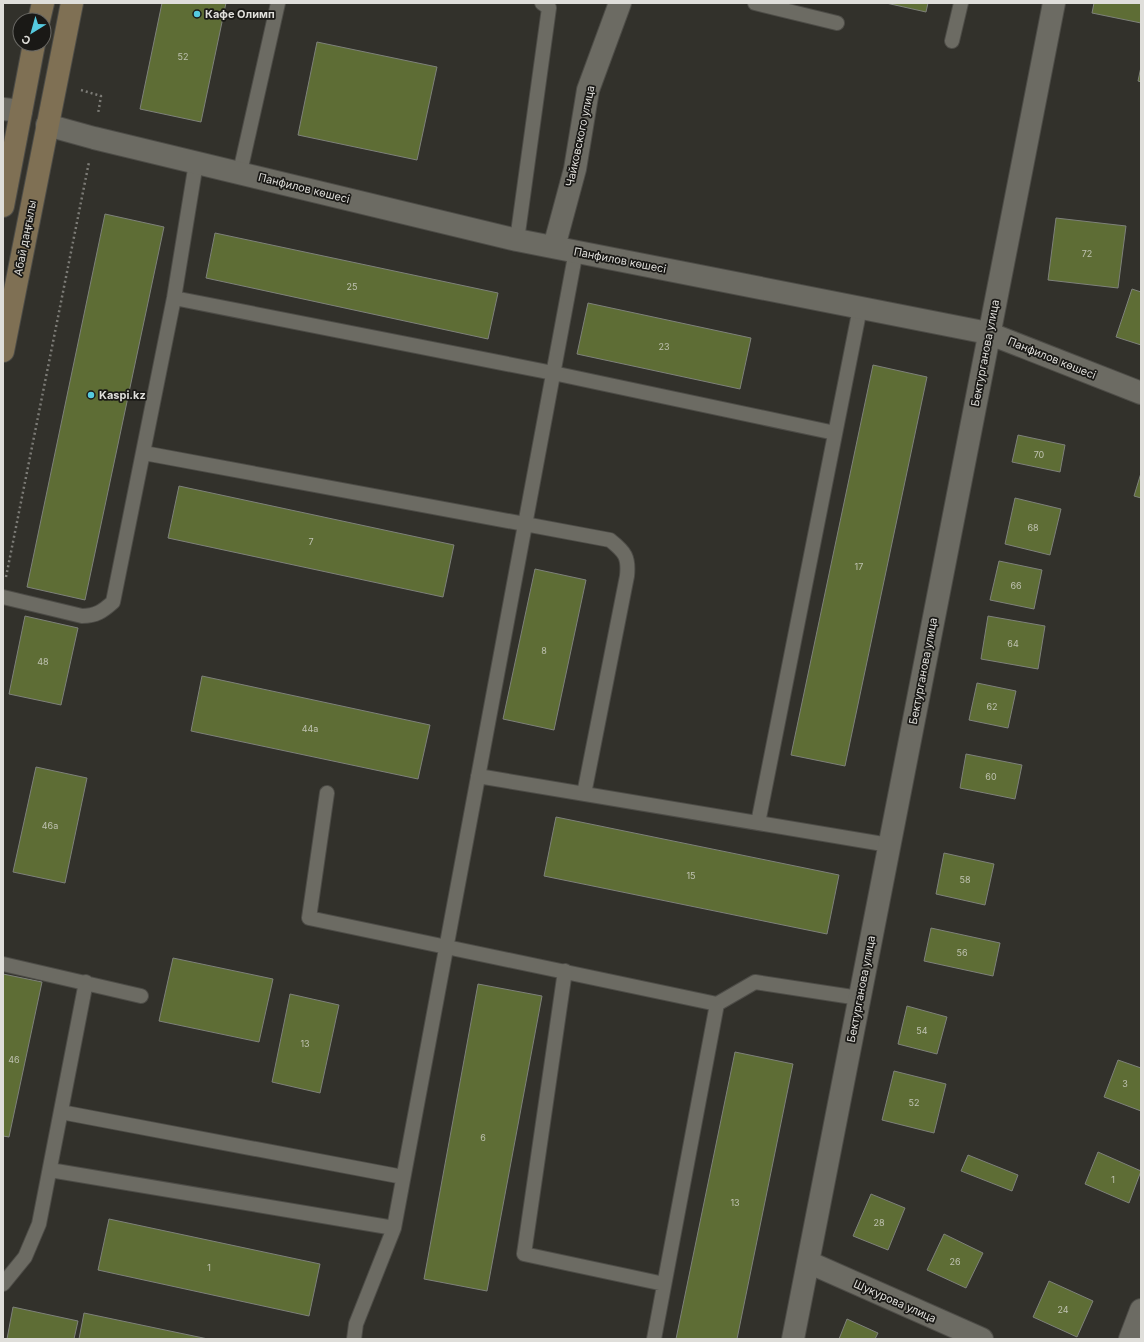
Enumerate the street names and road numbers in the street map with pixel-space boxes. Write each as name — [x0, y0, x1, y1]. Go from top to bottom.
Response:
street label: Чайковского улица — [562, 84, 598, 188]
street label: Панфилов көшесі — [257, 170, 351, 206]
street label: Абай даңғылы — [11, 199, 39, 277]
street label: Панфилов көшесі — [573, 244, 667, 276]
street label: Бектурганова улица — [968, 298, 1002, 408]
street label: Панфилов көшесі — [1006, 334, 1098, 382]
street label: Бектурганова улица — [906, 616, 940, 726]
street label: Бектурганова улица — [844, 934, 878, 1044]
street label: Шукурова улица — [852, 1277, 938, 1325]

